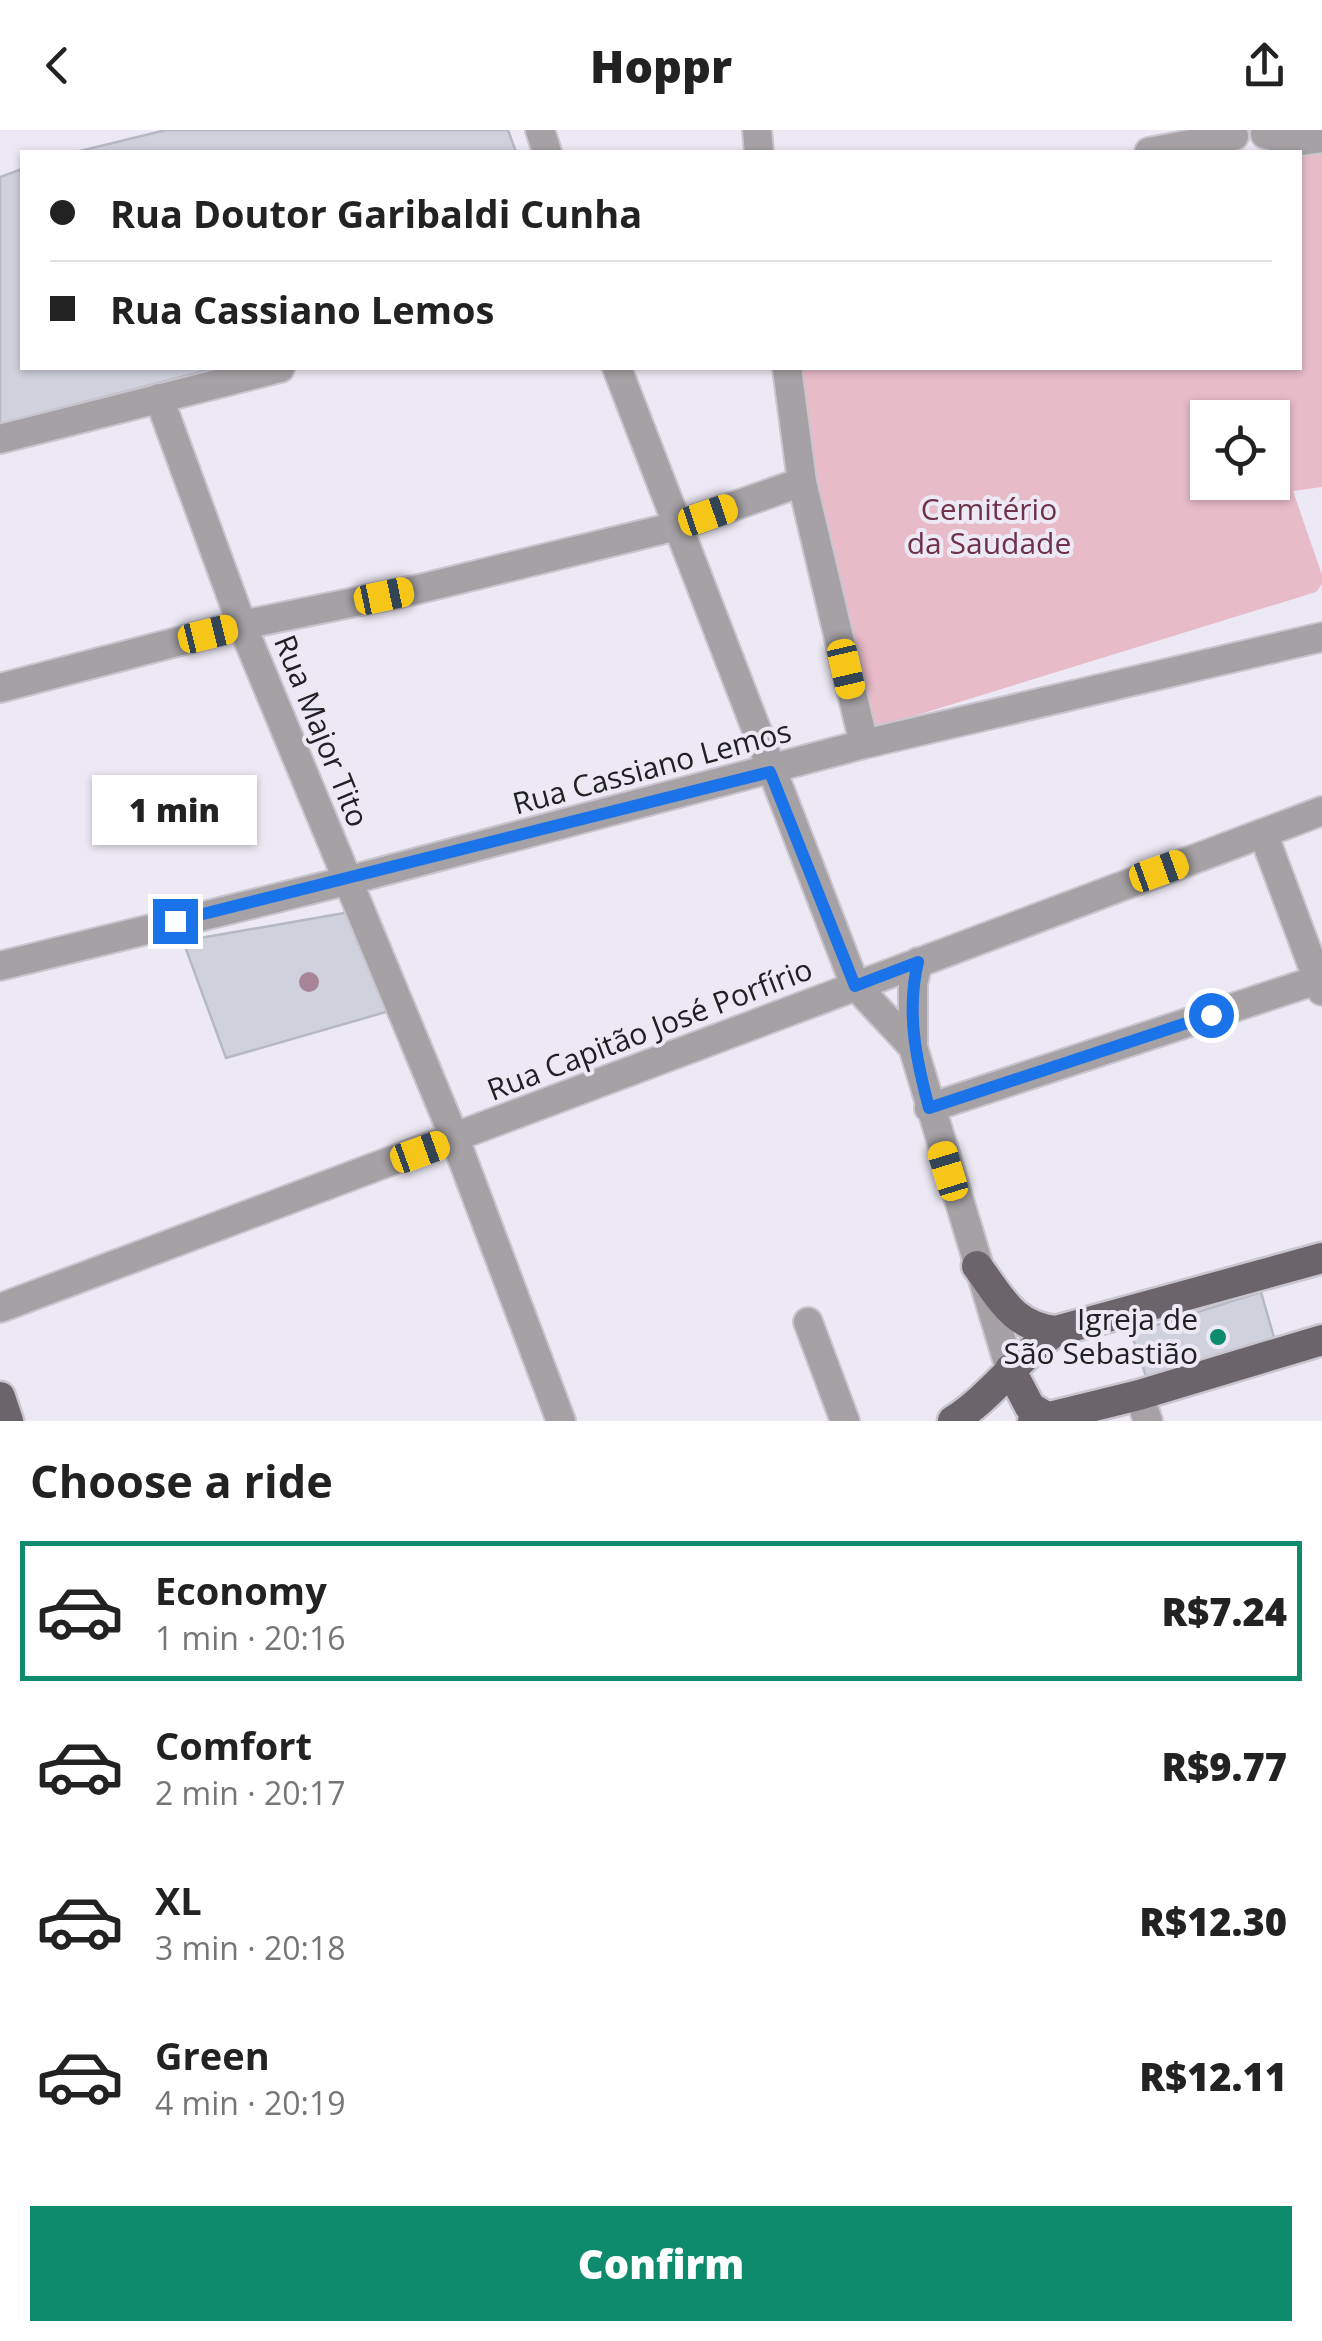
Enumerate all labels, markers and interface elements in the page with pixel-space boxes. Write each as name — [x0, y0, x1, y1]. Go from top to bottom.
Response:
text: Hoppr — [590, 35, 732, 96]
icon: back — [30, 38, 85, 93]
icon: share — [1237, 38, 1292, 93]
text: Rua Doutor Garibaldi Cunha — [110, 187, 642, 239]
text: Rua Cassiano Lemos — [110, 283, 494, 335]
map controls — [1190, 400, 1290, 500]
button: locate — [1190, 400, 1290, 500]
park label: Cemitério da Saudade — [907, 488, 1071, 563]
car — [675, 491, 741, 539]
car — [352, 575, 416, 617]
car — [175, 612, 241, 656]
street label: Rua Major Tito — [265, 628, 380, 832]
car — [825, 636, 867, 702]
street label: Rua Cassiano Lemos — [508, 710, 795, 823]
callout: 1 min — [92, 776, 258, 846]
text: 1 min — [129, 788, 220, 831]
car — [1126, 847, 1192, 895]
route end — [153, 899, 198, 944]
street label: Rua Capitão José Porfírio — [481, 948, 818, 1110]
route start — [1189, 993, 1234, 1038]
car — [387, 1128, 453, 1176]
car — [925, 1138, 971, 1204]
place label: Igreja de São Sebastião — [1003, 1298, 1198, 1373]
marker: Igreja de São Sebastião — [1207, 1326, 1229, 1348]
text: Choose a ride — [30, 1450, 333, 1511]
text: Economy — [155, 1564, 327, 1616]
icon: car — [35, 1566, 125, 1656]
text: R$7.24 — [1162, 1585, 1287, 1637]
text: 1 min · 20:16 — [155, 1616, 346, 1659]
text: Comfort — [155, 1719, 312, 1771]
icon: car — [35, 1721, 125, 1811]
text: R$9.77 — [1162, 1740, 1287, 1792]
text: 2 min · 20:17 — [155, 1771, 346, 1814]
text: XL — [155, 1874, 202, 1926]
icon: car — [35, 1876, 125, 1966]
text: R$12.30 — [1139, 1895, 1287, 1947]
text: 3 min · 20:18 — [155, 1926, 346, 1969]
text: Green — [155, 2029, 270, 2081]
icon: car — [35, 2031, 125, 2121]
text: R$12.11 — [1139, 2050, 1287, 2102]
text: 4 min · 20:19 — [155, 2081, 346, 2124]
button: Confirm — [30, 2206, 1292, 2321]

